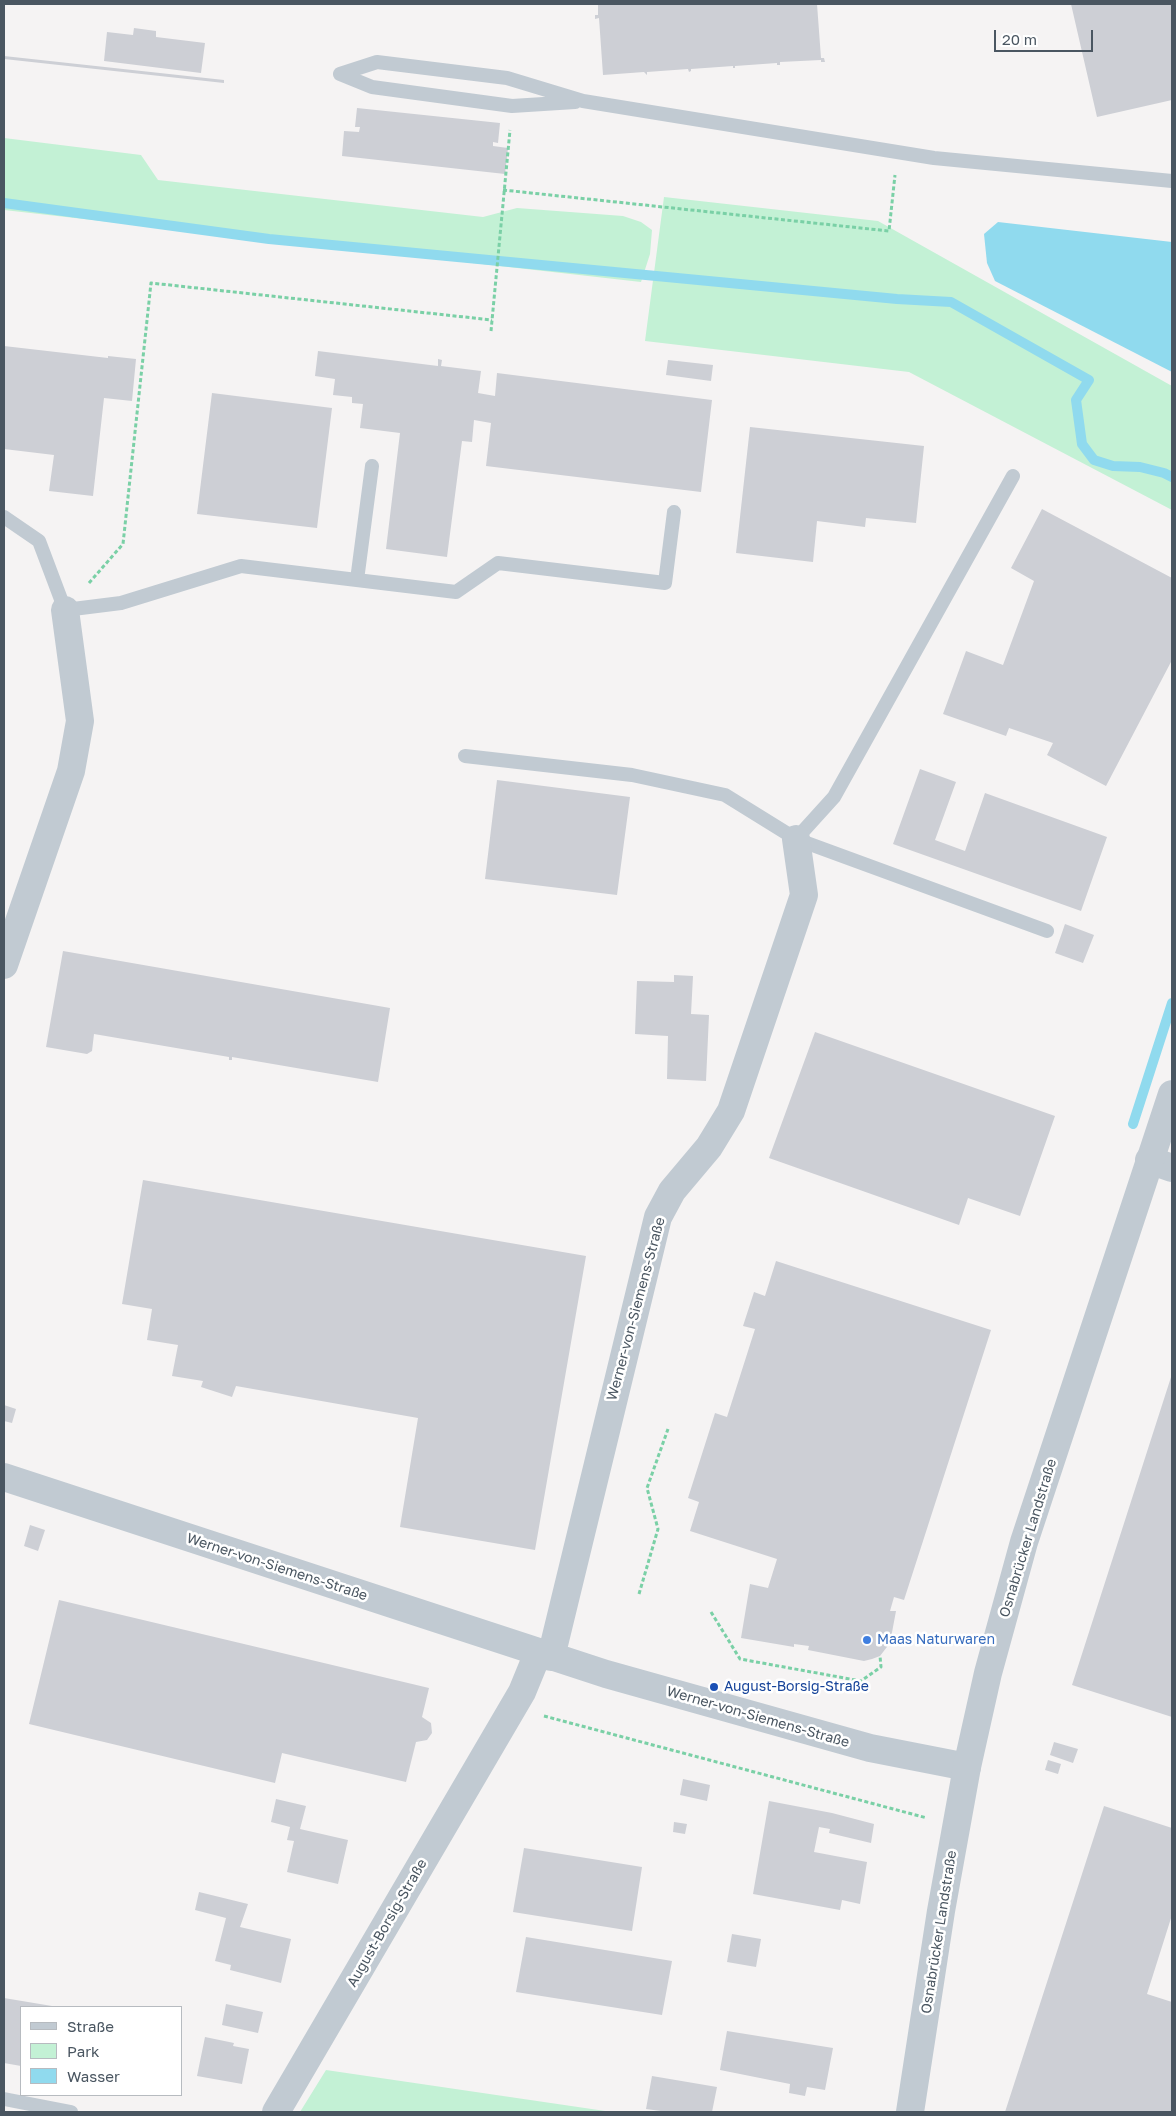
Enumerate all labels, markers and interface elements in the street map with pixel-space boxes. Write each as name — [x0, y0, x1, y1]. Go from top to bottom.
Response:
scale bar — [996, 20, 1095, 52]
text: 20 m — [1002, 30, 1037, 48]
street label: Werner-von-Siemens-Straße — [603, 1215, 669, 1403]
street label: Osnabrücker Landstraße — [996, 1457, 1060, 1619]
street label: Werner-von-Siemens-Straße — [184, 1530, 370, 1604]
place label: Maas Naturwaren — [877, 1632, 995, 1648]
marker: Maas Naturwaren — [861, 1634, 873, 1646]
place label: August-Borsig-Straße — [724, 1679, 869, 1695]
marker: August-Borsig-Straße — [708, 1681, 720, 1693]
street label: Werner-von-Siemens-Straße — [665, 1683, 851, 1751]
street label: Osnabrücker Landstraße — [918, 1849, 960, 2015]
street label: August-Borsig-Straße — [344, 1856, 430, 1990]
legend — [20, 2006, 182, 2096]
text: Straße — [67, 2017, 114, 2035]
text: Park — [67, 2042, 99, 2060]
text: Wasser — [67, 2067, 120, 2085]

